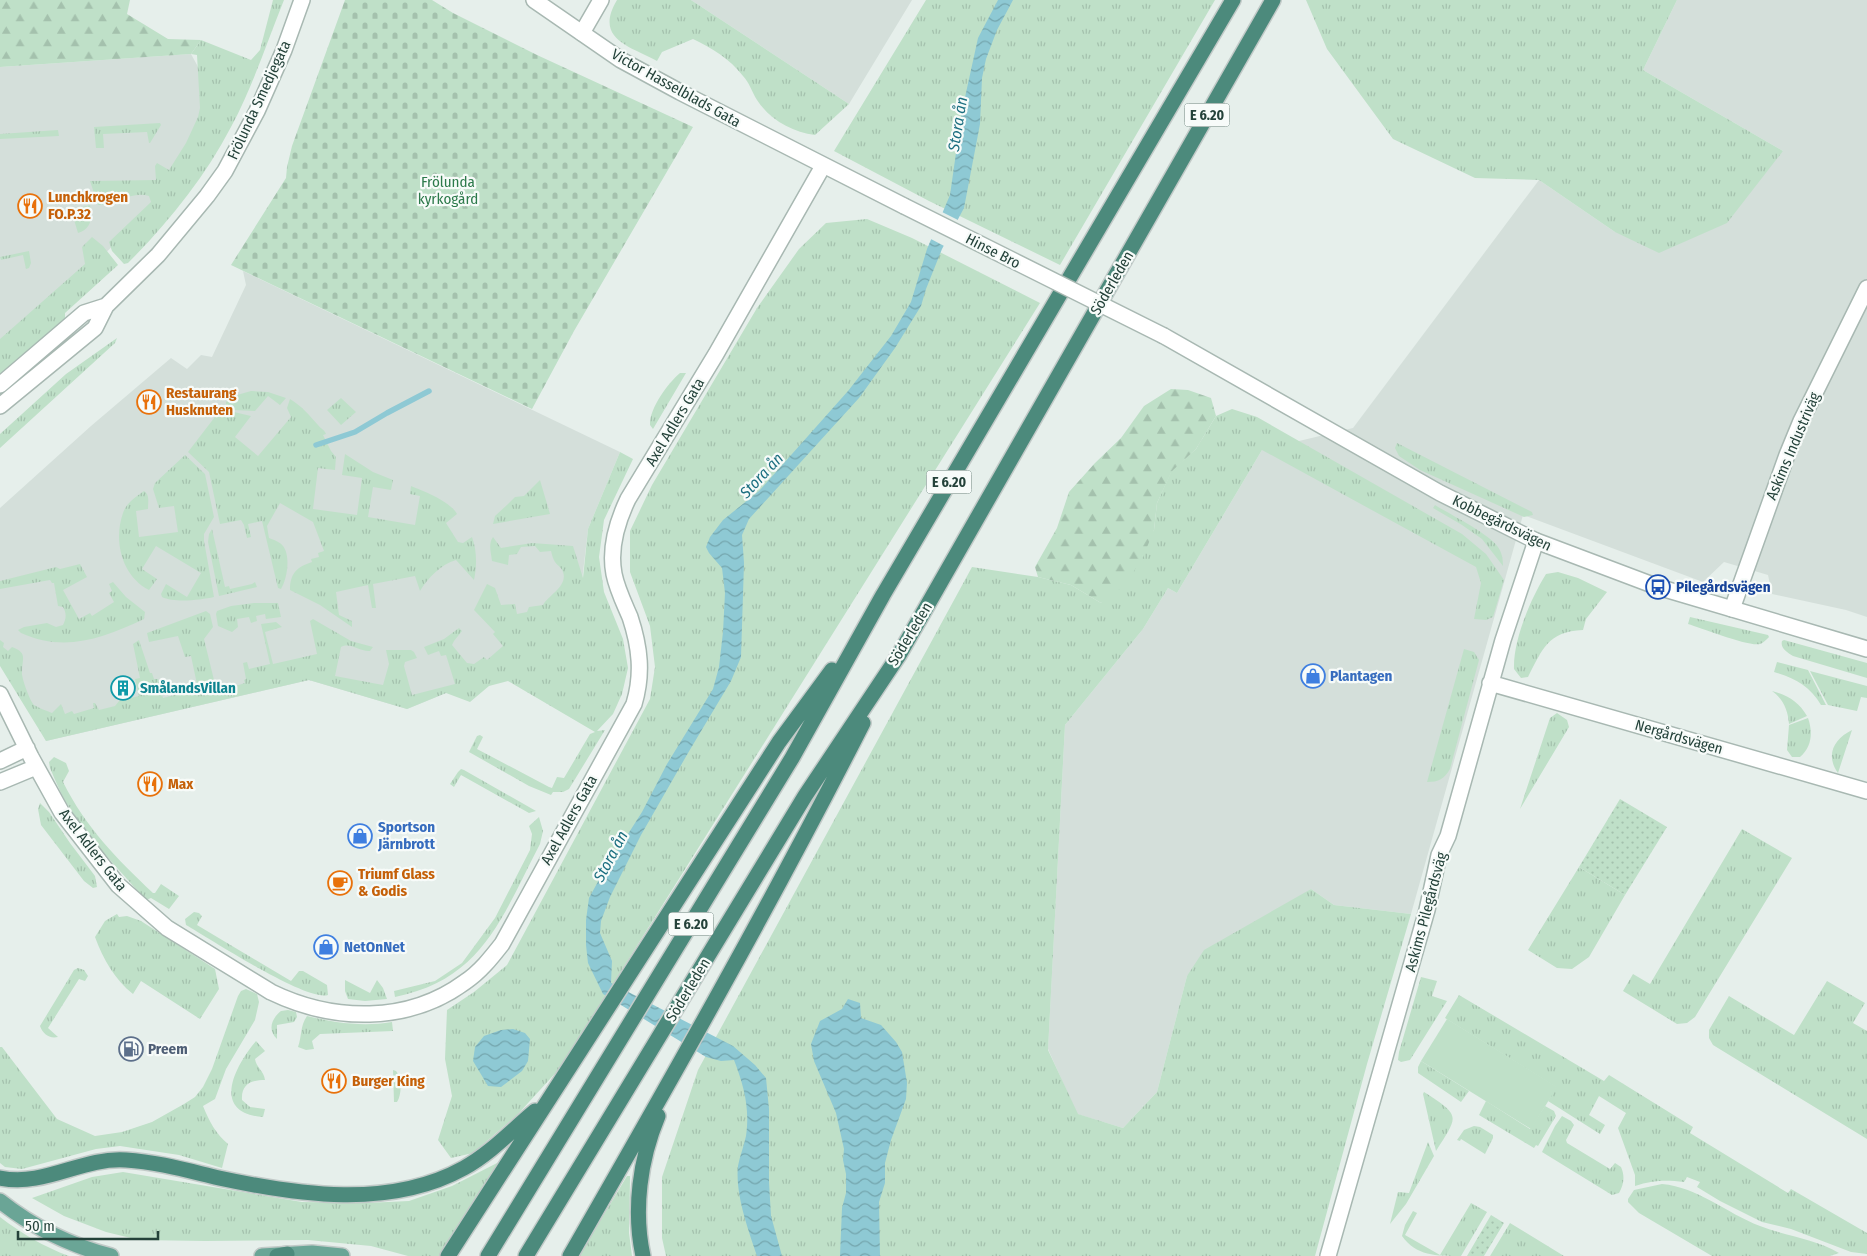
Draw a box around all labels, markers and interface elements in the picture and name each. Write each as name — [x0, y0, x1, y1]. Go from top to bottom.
street label: Frölunda Smedjegata — [224, 38, 294, 162]
street label: Victor Hasselblads Gata — [608, 45, 744, 131]
water label: Stora ån — [944, 96, 971, 154]
road number: E 6.20 — [1184, 104, 1230, 126]
park label: Frölunda kyrkogård — [418, 173, 478, 208]
place label: Lunchkrogen FO.P.32 — [48, 188, 128, 223]
restaurant icon: Lunchkrogen FO.P.32 — [17, 193, 43, 219]
street label: Hinse Bro — [963, 230, 1023, 272]
street label: Söderleden — [1087, 248, 1137, 318]
street label: Axel Adlers Gata — [642, 375, 708, 469]
place label: Restaurang Husknuten — [166, 384, 237, 419]
restaurant icon: Restaurang Husknuten — [136, 389, 162, 415]
street label: Askims Industriväg — [1762, 389, 1824, 503]
water label: Stora ån — [735, 449, 787, 503]
road number: E 6.20 — [926, 471, 972, 494]
street label: Kobbegårdsvägen — [1450, 491, 1554, 555]
bus stop icon: Pilegårdsvägen — [1645, 574, 1671, 600]
place label: Pilegårdsvägen — [1676, 578, 1771, 596]
street label: Söderleden — [884, 599, 936, 669]
shop icon: Plantagen — [1300, 663, 1326, 689]
place label: Plantagen — [1330, 667, 1393, 685]
building icon: SmålandsVillan — [110, 675, 136, 701]
place label: SmålandsVillan — [140, 679, 236, 697]
street label: Nergårdsvägen — [1633, 716, 1725, 758]
restaurant icon: Max — [137, 771, 163, 797]
street label: Axel Adlers Gata — [537, 772, 601, 868]
place label: Max — [168, 775, 194, 793]
street label: Axel Adlers Gata — [55, 805, 131, 895]
place label: Sportson Järnbrott — [377, 818, 436, 853]
shop icon: Sportson Järnbrott — [347, 823, 373, 849]
water label: Stora ån — [589, 828, 632, 886]
street label: Askims Pilegårdsväg — [1401, 850, 1451, 974]
place label: Triumf Glass & Godis — [358, 865, 435, 900]
cafe icon: Triumf Glass & Godis — [327, 870, 353, 896]
road number: E 6.20 — [668, 912, 714, 936]
shop icon: NetOnNet — [313, 934, 339, 960]
place label: NetOnNet — [344, 938, 406, 956]
street label: Söderleden — [662, 955, 714, 1025]
fuel station icon: Preem — [118, 1036, 144, 1062]
place label: Preem — [148, 1040, 188, 1058]
restaurant icon: Burger King — [321, 1068, 347, 1094]
place label: Burger King — [352, 1072, 425, 1090]
scale bar — [18, 1208, 158, 1240]
text: 50 m — [25, 1217, 55, 1235]

